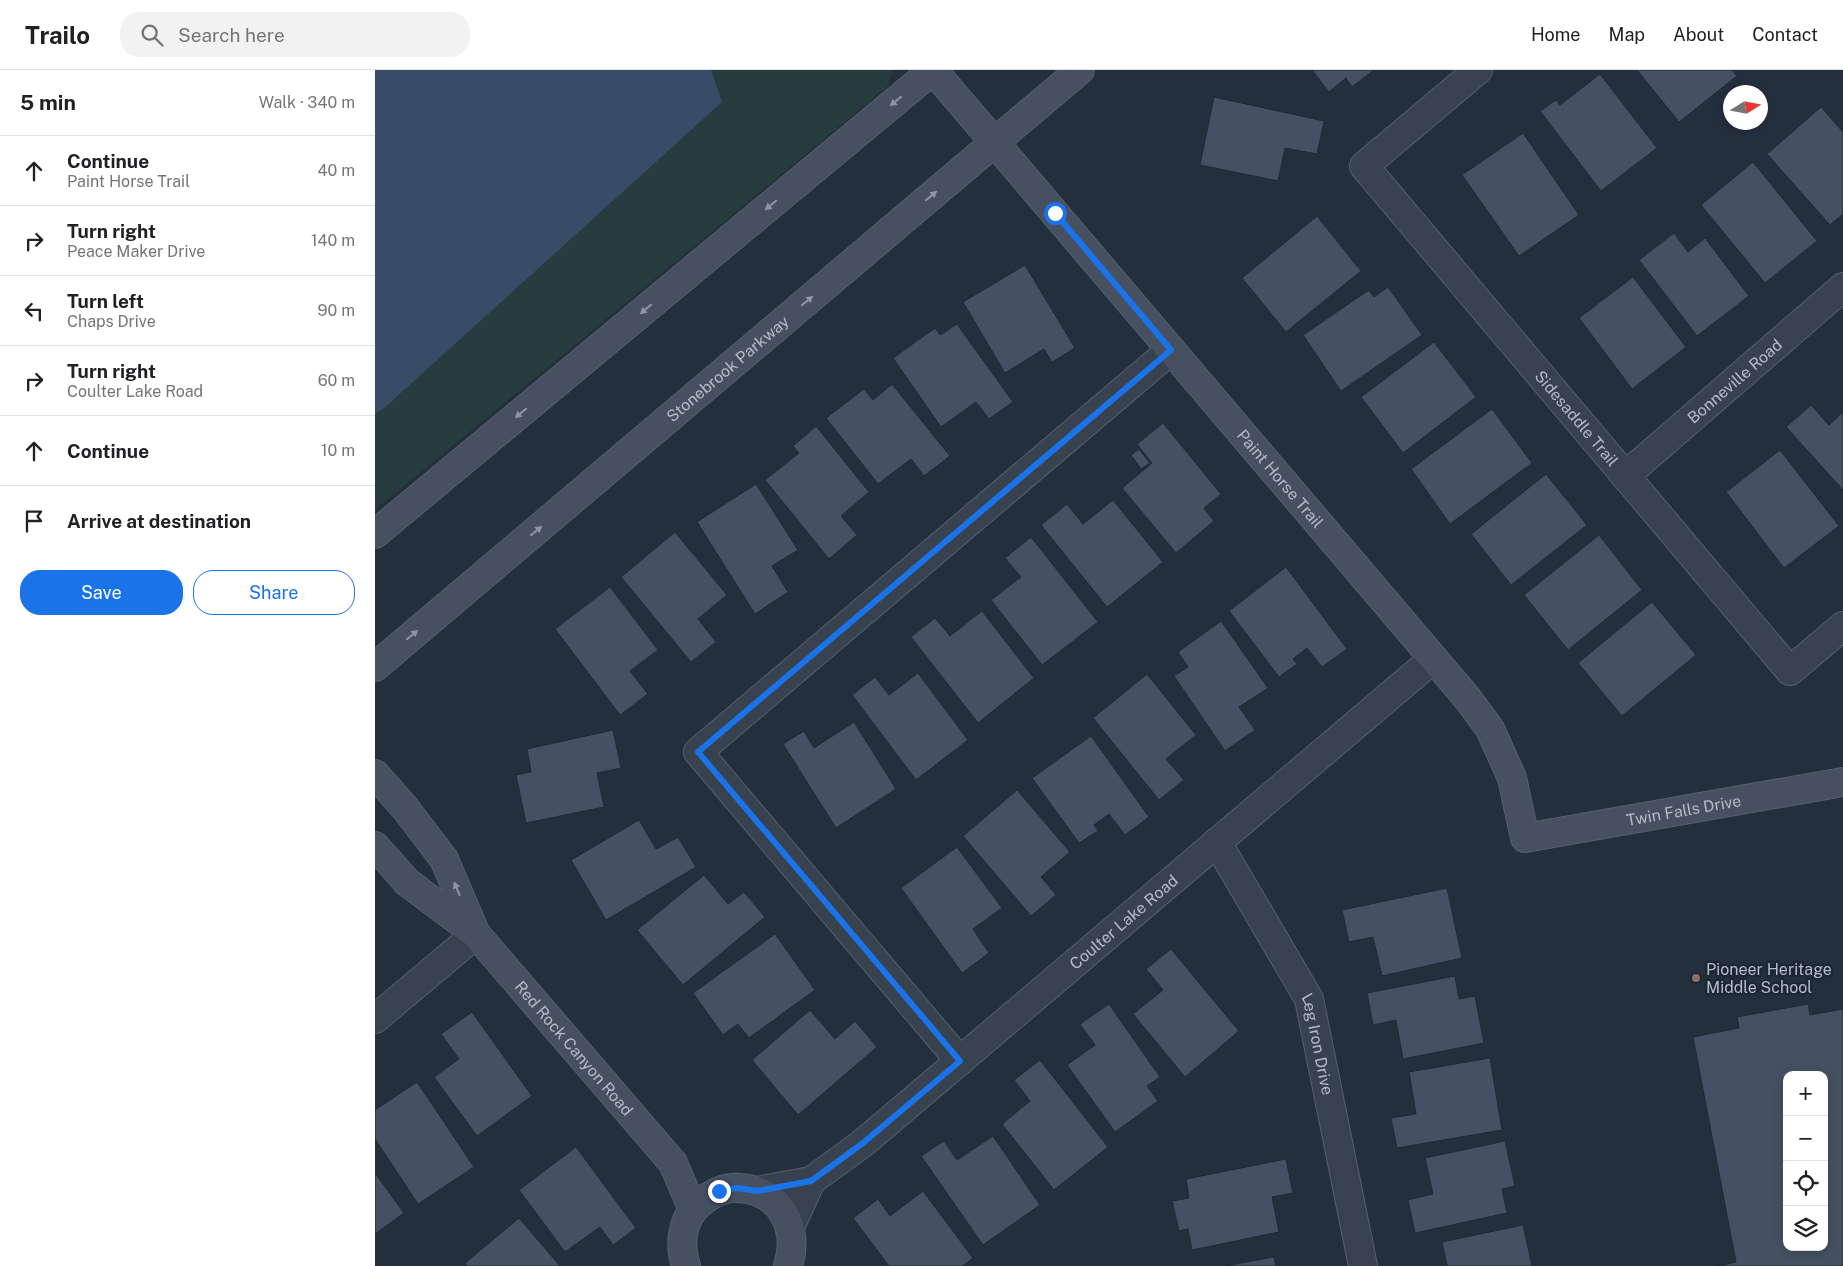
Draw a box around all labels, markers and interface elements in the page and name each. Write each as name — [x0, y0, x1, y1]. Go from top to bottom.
search box — [120, 12, 470, 57]
text: Trailo — [25, 21, 90, 49]
icon: search — [138, 21, 166, 49]
text: Search here — [178, 24, 285, 46]
text: Home — [1531, 24, 1581, 45]
text: Map — [1609, 24, 1645, 45]
text: About — [1673, 24, 1724, 45]
text: Contact — [1752, 24, 1818, 45]
north arrow — [1723, 85, 1768, 130]
text: 5 min — [20, 90, 76, 115]
text: Walk · 340 m — [259, 93, 355, 112]
one-way arrow — [889, 96, 902, 107]
text: Continue — [67, 150, 149, 172]
icon: ahead — [20, 157, 48, 185]
text: 40 m — [317, 161, 355, 180]
text: Paint Horse Trail — [67, 172, 190, 191]
one-way arrow — [925, 191, 938, 202]
one-way arrow — [765, 199, 777, 211]
route start — [1044, 202, 1067, 225]
text: Turn right — [67, 220, 156, 242]
icon: right — [20, 227, 48, 255]
text: 140 m — [311, 231, 355, 250]
text: Peace Maker Drive — [67, 242, 205, 261]
text: Turn left — [67, 290, 144, 312]
one-way arrow — [801, 296, 814, 307]
icon: left — [20, 297, 48, 325]
text: 90 m — [318, 301, 355, 320]
one-way arrow — [639, 303, 652, 314]
street label: Stonebrook Parkway — [663, 311, 793, 426]
text: Chaps Drive — [67, 312, 156, 331]
street label: Bonneville Road — [1684, 335, 1786, 428]
text: Turn right — [67, 360, 156, 382]
icon: right — [20, 367, 48, 395]
street label: Sidesaddle Trail — [1531, 367, 1622, 470]
text: 60 m — [318, 371, 355, 390]
text: Coulter Lake Road — [67, 382, 203, 401]
one-way arrow — [514, 407, 527, 418]
street label: Paint Horse Trail — [1233, 426, 1327, 532]
icon: ahead — [20, 437, 48, 465]
text: Continue — [67, 440, 149, 462]
text: 10 m — [321, 441, 355, 460]
icon: arrive — [20, 507, 48, 535]
text: Arrive at destination — [67, 510, 251, 532]
one-way arrow — [530, 525, 543, 536]
button: Save — [20, 570, 183, 615]
button: Share — [193, 570, 355, 615]
one-way arrow — [406, 630, 419, 641]
street label: Twin Falls Drive — [1625, 791, 1743, 830]
street label: Coulter Lake Road — [1066, 871, 1182, 974]
one-way arrow — [452, 882, 460, 896]
place label: Pioneer Heritage Middle School — [1706, 960, 1832, 997]
marker: Pioneer Heritage Middle School — [1690, 972, 1702, 984]
street label: Red Rock Canyon Road — [511, 977, 637, 1120]
street label: Leg Iron Drive — [1298, 990, 1337, 1097]
map controls — [1783, 1071, 1828, 1251]
button: + — [1783, 1071, 1828, 1116]
button: − — [1783, 1116, 1828, 1161]
button: locate — [1783, 1161, 1828, 1206]
route end — [708, 1180, 731, 1203]
button: layers — [1783, 1206, 1828, 1251]

